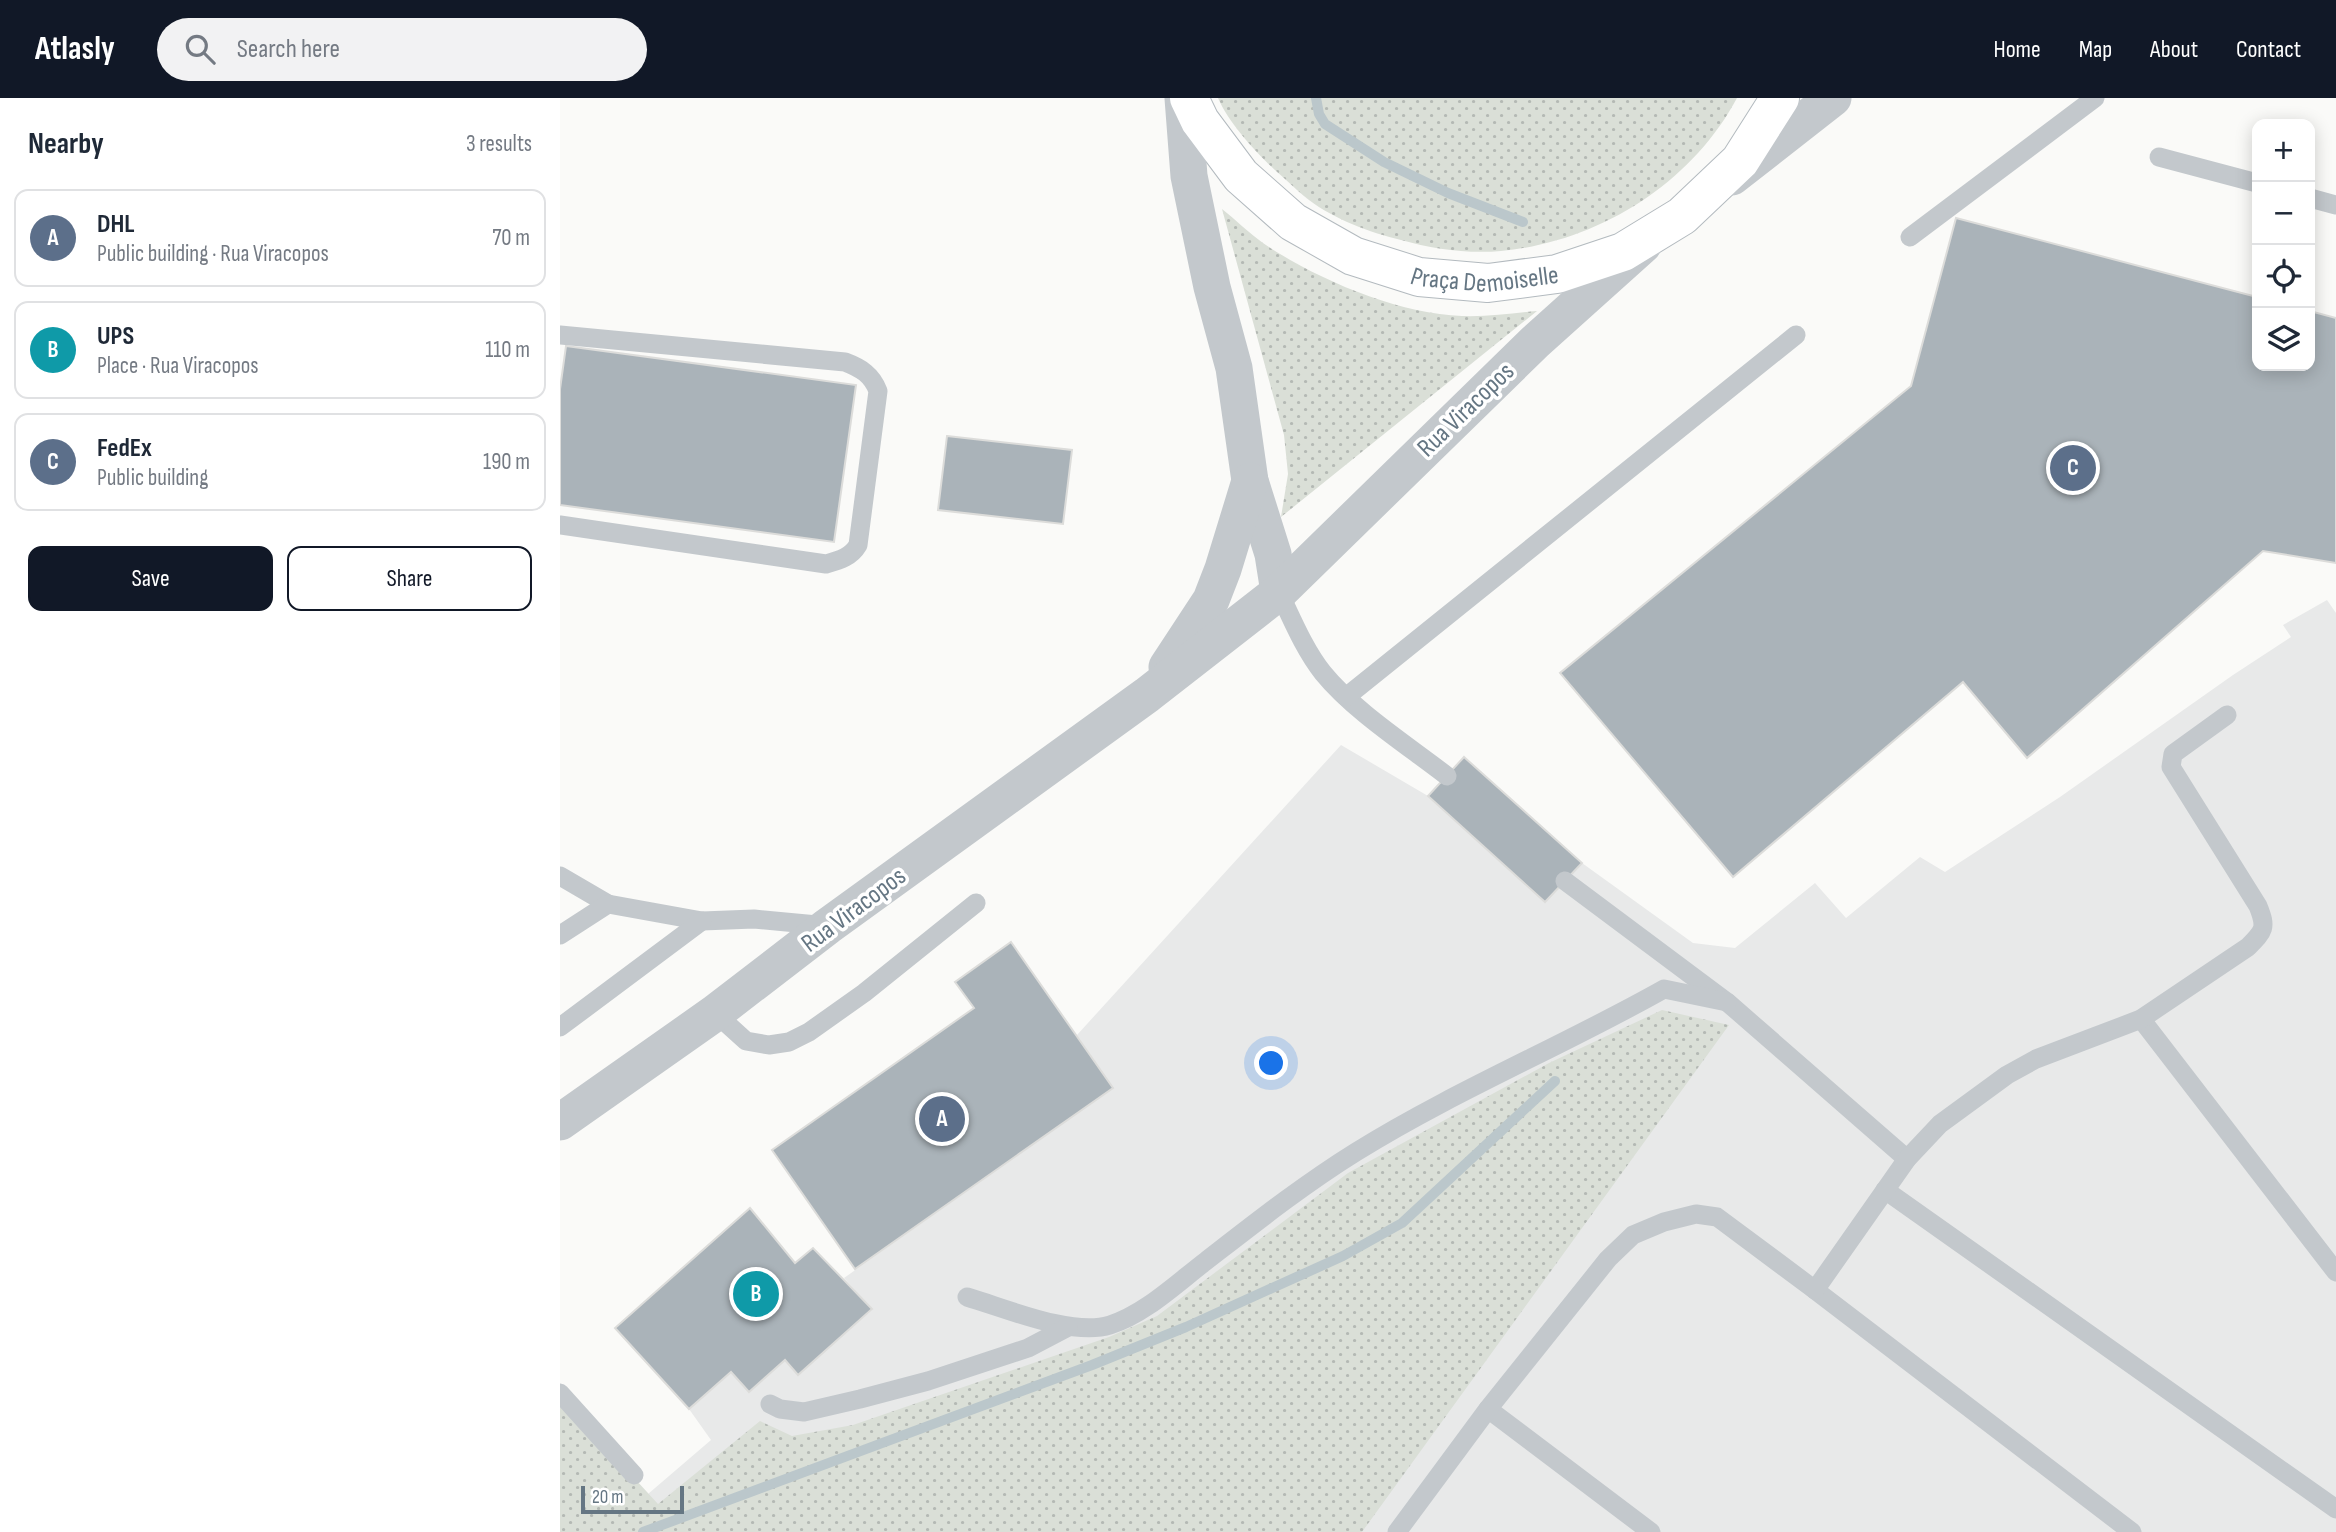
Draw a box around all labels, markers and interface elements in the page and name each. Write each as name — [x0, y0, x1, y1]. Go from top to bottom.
search box — [157, 18, 647, 81]
text: Atlasly — [35, 29, 115, 69]
icon: search — [181, 30, 219, 68]
text: Search here — [237, 34, 340, 65]
text: Home — [1993, 35, 2041, 64]
text: Map — [2079, 35, 2112, 64]
text: About — [2150, 35, 2198, 64]
text: Contact — [2236, 35, 2301, 64]
map controls — [2252, 119, 2315, 371]
button: + — [2252, 119, 2315, 182]
text: Nearby — [28, 126, 104, 162]
text: 3 results — [466, 130, 532, 158]
button: − — [2252, 182, 2315, 245]
text: DHL — [97, 209, 135, 240]
text: A — [48, 224, 58, 252]
text: 70 m — [492, 224, 530, 252]
text: Public building · Rua Viracopos — [97, 240, 329, 268]
button: locate — [2252, 245, 2315, 308]
street label: Praça Demoiselle — [1407, 260, 1560, 300]
button: layers — [2252, 308, 2315, 371]
text: UPS — [97, 321, 134, 352]
text: B — [48, 336, 58, 364]
text: 110 m — [485, 336, 530, 364]
text: Place · Rua Viracopos — [97, 352, 259, 380]
street label: Rua Viracopos — [1411, 356, 1521, 464]
text: FedEx — [97, 433, 152, 464]
pin: C — [2050, 442, 2096, 494]
text: C — [47, 448, 59, 476]
text: 190 m — [483, 448, 530, 476]
text: Public building — [97, 464, 208, 492]
button: Save — [28, 546, 273, 611]
button: Share — [287, 546, 532, 611]
street label: Rua Viracopos — [796, 861, 912, 959]
your location — [1254, 1046, 1288, 1080]
pin: A — [919, 1093, 965, 1145]
pin: B — [733, 1268, 779, 1320]
scale bar — [581, 1483, 684, 1515]
text: 20 m — [592, 1486, 624, 1509]

